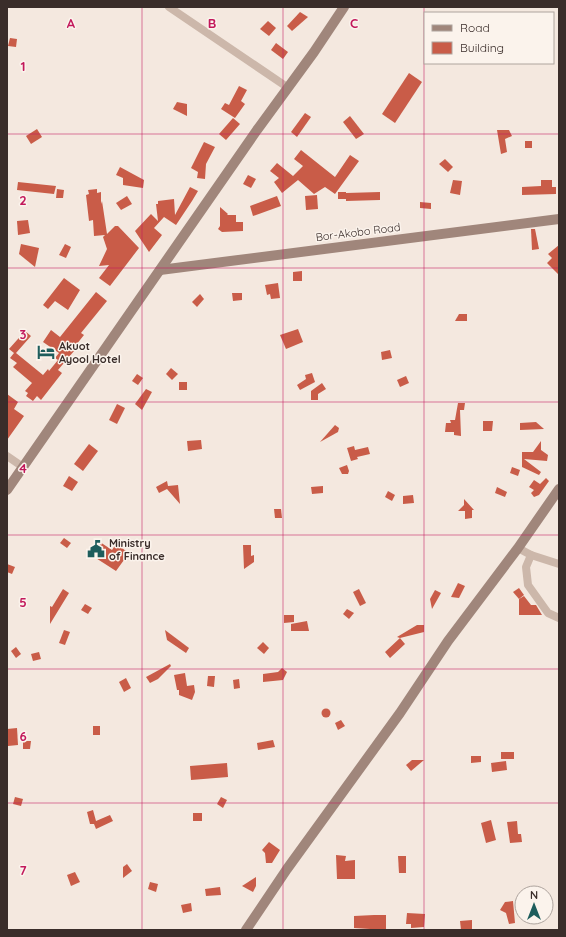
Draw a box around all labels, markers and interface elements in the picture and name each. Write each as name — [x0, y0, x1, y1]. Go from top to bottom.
legend — [424, 12, 554, 64]
text: A — [67, 15, 76, 31]
text: B — [208, 15, 216, 31]
text: C — [350, 15, 358, 31]
text: Road — [460, 20, 490, 35]
text: Building — [460, 40, 504, 55]
text: 1 — [20, 58, 26, 74]
text: 2 — [19, 192, 27, 208]
street label: Bor-Akobo Road — [315, 220, 401, 244]
text: 3 — [20, 326, 27, 342]
place label: Akuot Ayool Hotel — [59, 339, 121, 366]
hotel icon: Akuot Ayool Hotel — [36, 342, 56, 362]
text: 4 — [19, 460, 27, 476]
place label: Ministry of Finance — [109, 536, 165, 563]
public building icon: Ministry of Finance — [86, 539, 106, 559]
text: 5 — [19, 594, 27, 610]
text: 6 — [19, 728, 27, 744]
text: 7 — [19, 862, 27, 878]
north arrow — [514, 885, 554, 925]
text: N — [530, 888, 538, 902]

